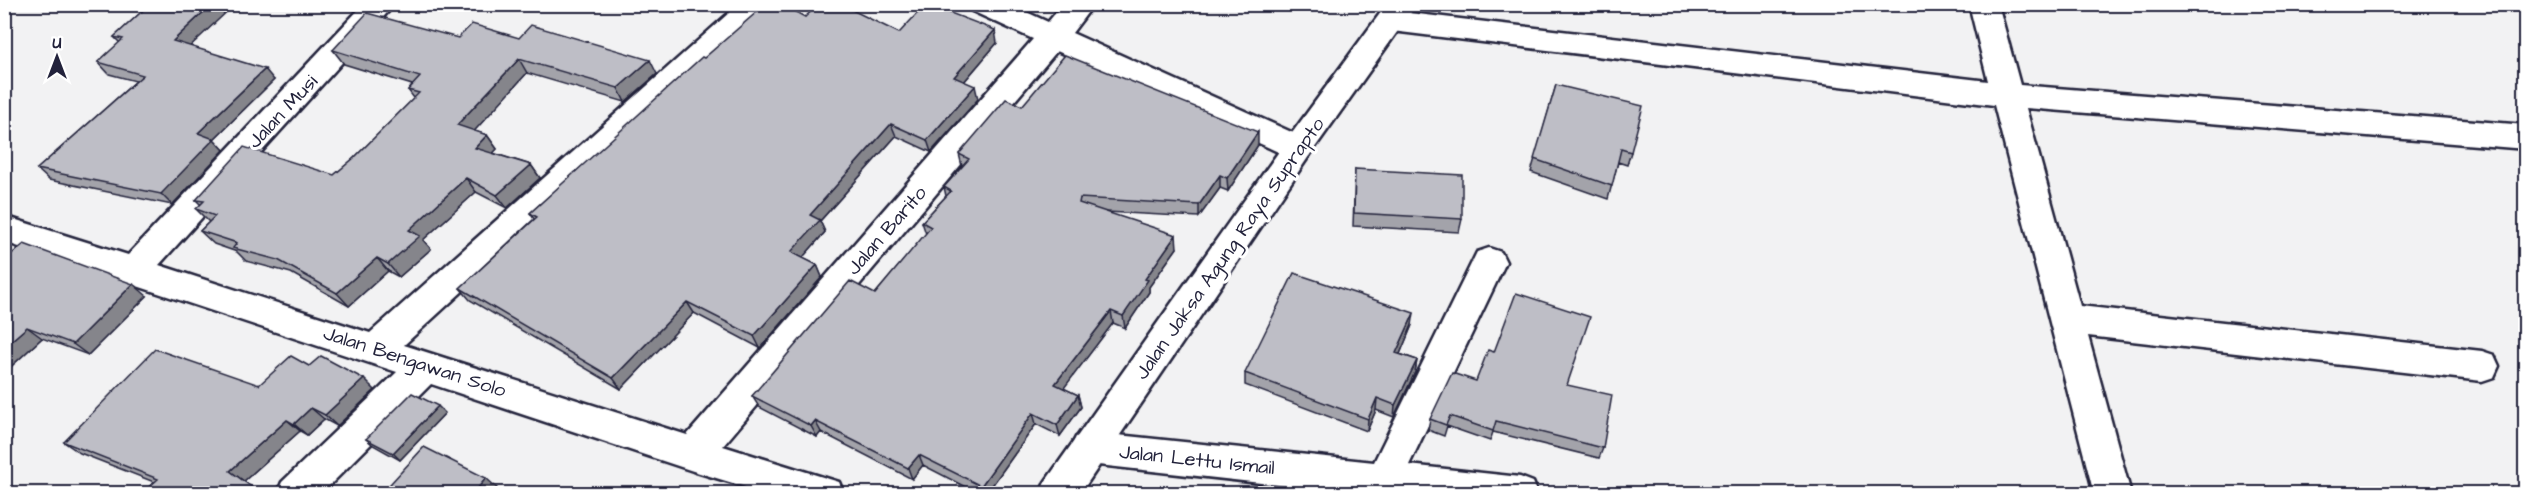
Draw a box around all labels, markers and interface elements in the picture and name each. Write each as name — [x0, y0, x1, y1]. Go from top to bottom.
north arrow — [27, 27, 87, 87]
text: U — [53, 32, 62, 54]
street label: Jalan Musi — [241, 69, 324, 155]
street label: Jalan Jaksa Agung Raya Suprapto — [1128, 112, 1332, 386]
street label: Jalan Barito — [840, 180, 933, 281]
street label: Jalan Bengawan Solo — [319, 319, 510, 406]
street label: Jalan Lettu Ismail — [1118, 438, 1276, 482]

